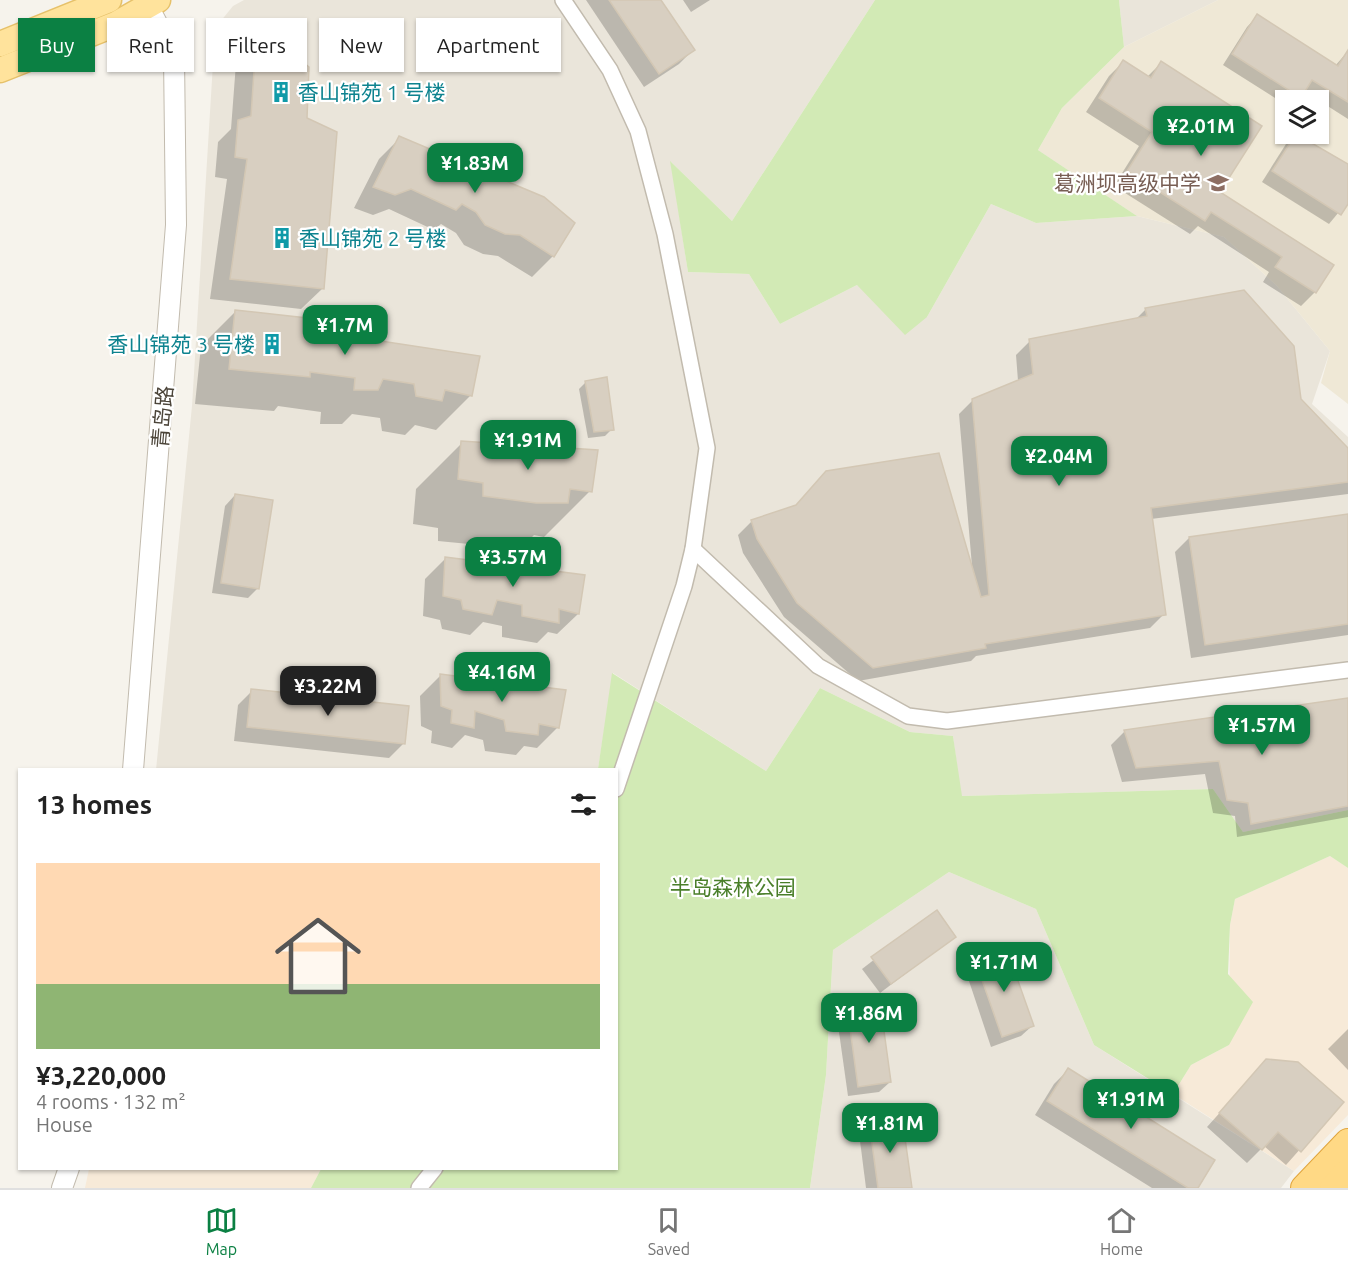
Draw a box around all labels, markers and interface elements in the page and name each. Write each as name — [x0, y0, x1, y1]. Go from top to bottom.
chip: Buy — [18, 18, 95, 72]
chip: Rent — [107, 18, 194, 72]
chip: Filters — [206, 18, 307, 72]
chip: New — [319, 18, 404, 72]
chip: Apartment — [416, 18, 561, 72]
building icon: 香山锦苑 1 号楼 — [269, 80, 293, 104]
place label: 香山锦苑 1 号楼 — [298, 80, 445, 104]
map controls — [1275, 90, 1329, 144]
button: layers — [1275, 90, 1329, 144]
pin: ¥2.01M — [1152, 106, 1250, 157]
text: ¥2.01M — [1167, 114, 1235, 137]
pin: ¥1.83M — [426, 143, 524, 194]
text: ¥1.83M — [441, 151, 509, 174]
place label: 葛洲坝高级中学 — [1054, 171, 1201, 195]
school or university icon: 葛洲坝高级中学 — [1206, 171, 1230, 195]
building icon: 香山锦苑 2 号楼 — [270, 226, 294, 250]
place label: 香山锦苑 2 号楼 — [299, 226, 446, 250]
pin: ¥1.7M — [303, 305, 387, 356]
text: ¥1.7M — [317, 313, 373, 336]
place label: 香山锦苑 3 号楼 — [108, 332, 255, 356]
building icon: 香山锦苑 3 号楼 — [260, 332, 284, 356]
street label: 青岛路 — [147, 385, 177, 449]
pin: ¥1.91M — [479, 420, 577, 471]
text: ¥1.91M — [494, 428, 562, 451]
pin: ¥2.04M — [1010, 436, 1108, 487]
text: ¥2.04M — [1025, 444, 1093, 467]
pin: ¥3.57M — [464, 537, 562, 588]
text: ¥3.57M — [479, 545, 547, 568]
pin: ¥4.16M — [453, 652, 551, 703]
text: ¥4.16M — [468, 660, 536, 683]
pin: ¥3.22M — [279, 666, 377, 717]
text: ¥3.22M — [294, 674, 362, 697]
pin: ¥1.57M — [1213, 705, 1311, 756]
text: ¥1.57M — [1228, 713, 1296, 736]
icon: filters — [567, 788, 600, 821]
text: 13 homes — [36, 790, 152, 819]
park label: 半岛森林公园 — [670, 875, 796, 899]
icon: home — [264, 902, 372, 1010]
pin: ¥1.71M — [955, 942, 1053, 993]
text: ¥1.71M — [970, 950, 1038, 973]
pin: ¥1.86M — [820, 993, 918, 1044]
text: ¥1.86M — [835, 1001, 903, 1024]
text: ¥3,220,000 — [36, 1061, 166, 1090]
pin: ¥1.91M — [1082, 1079, 1180, 1130]
text: ¥1.91M — [1097, 1087, 1165, 1110]
text: 4 rooms · 132 m² — [36, 1090, 186, 1113]
pin: ¥1.81M — [841, 1103, 939, 1154]
text: ¥1.81M — [856, 1111, 924, 1134]
text: House — [36, 1113, 93, 1136]
tab: Map — [205, 1204, 238, 1258]
tab: Saved — [648, 1204, 690, 1258]
tab: Home — [1100, 1204, 1143, 1258]

